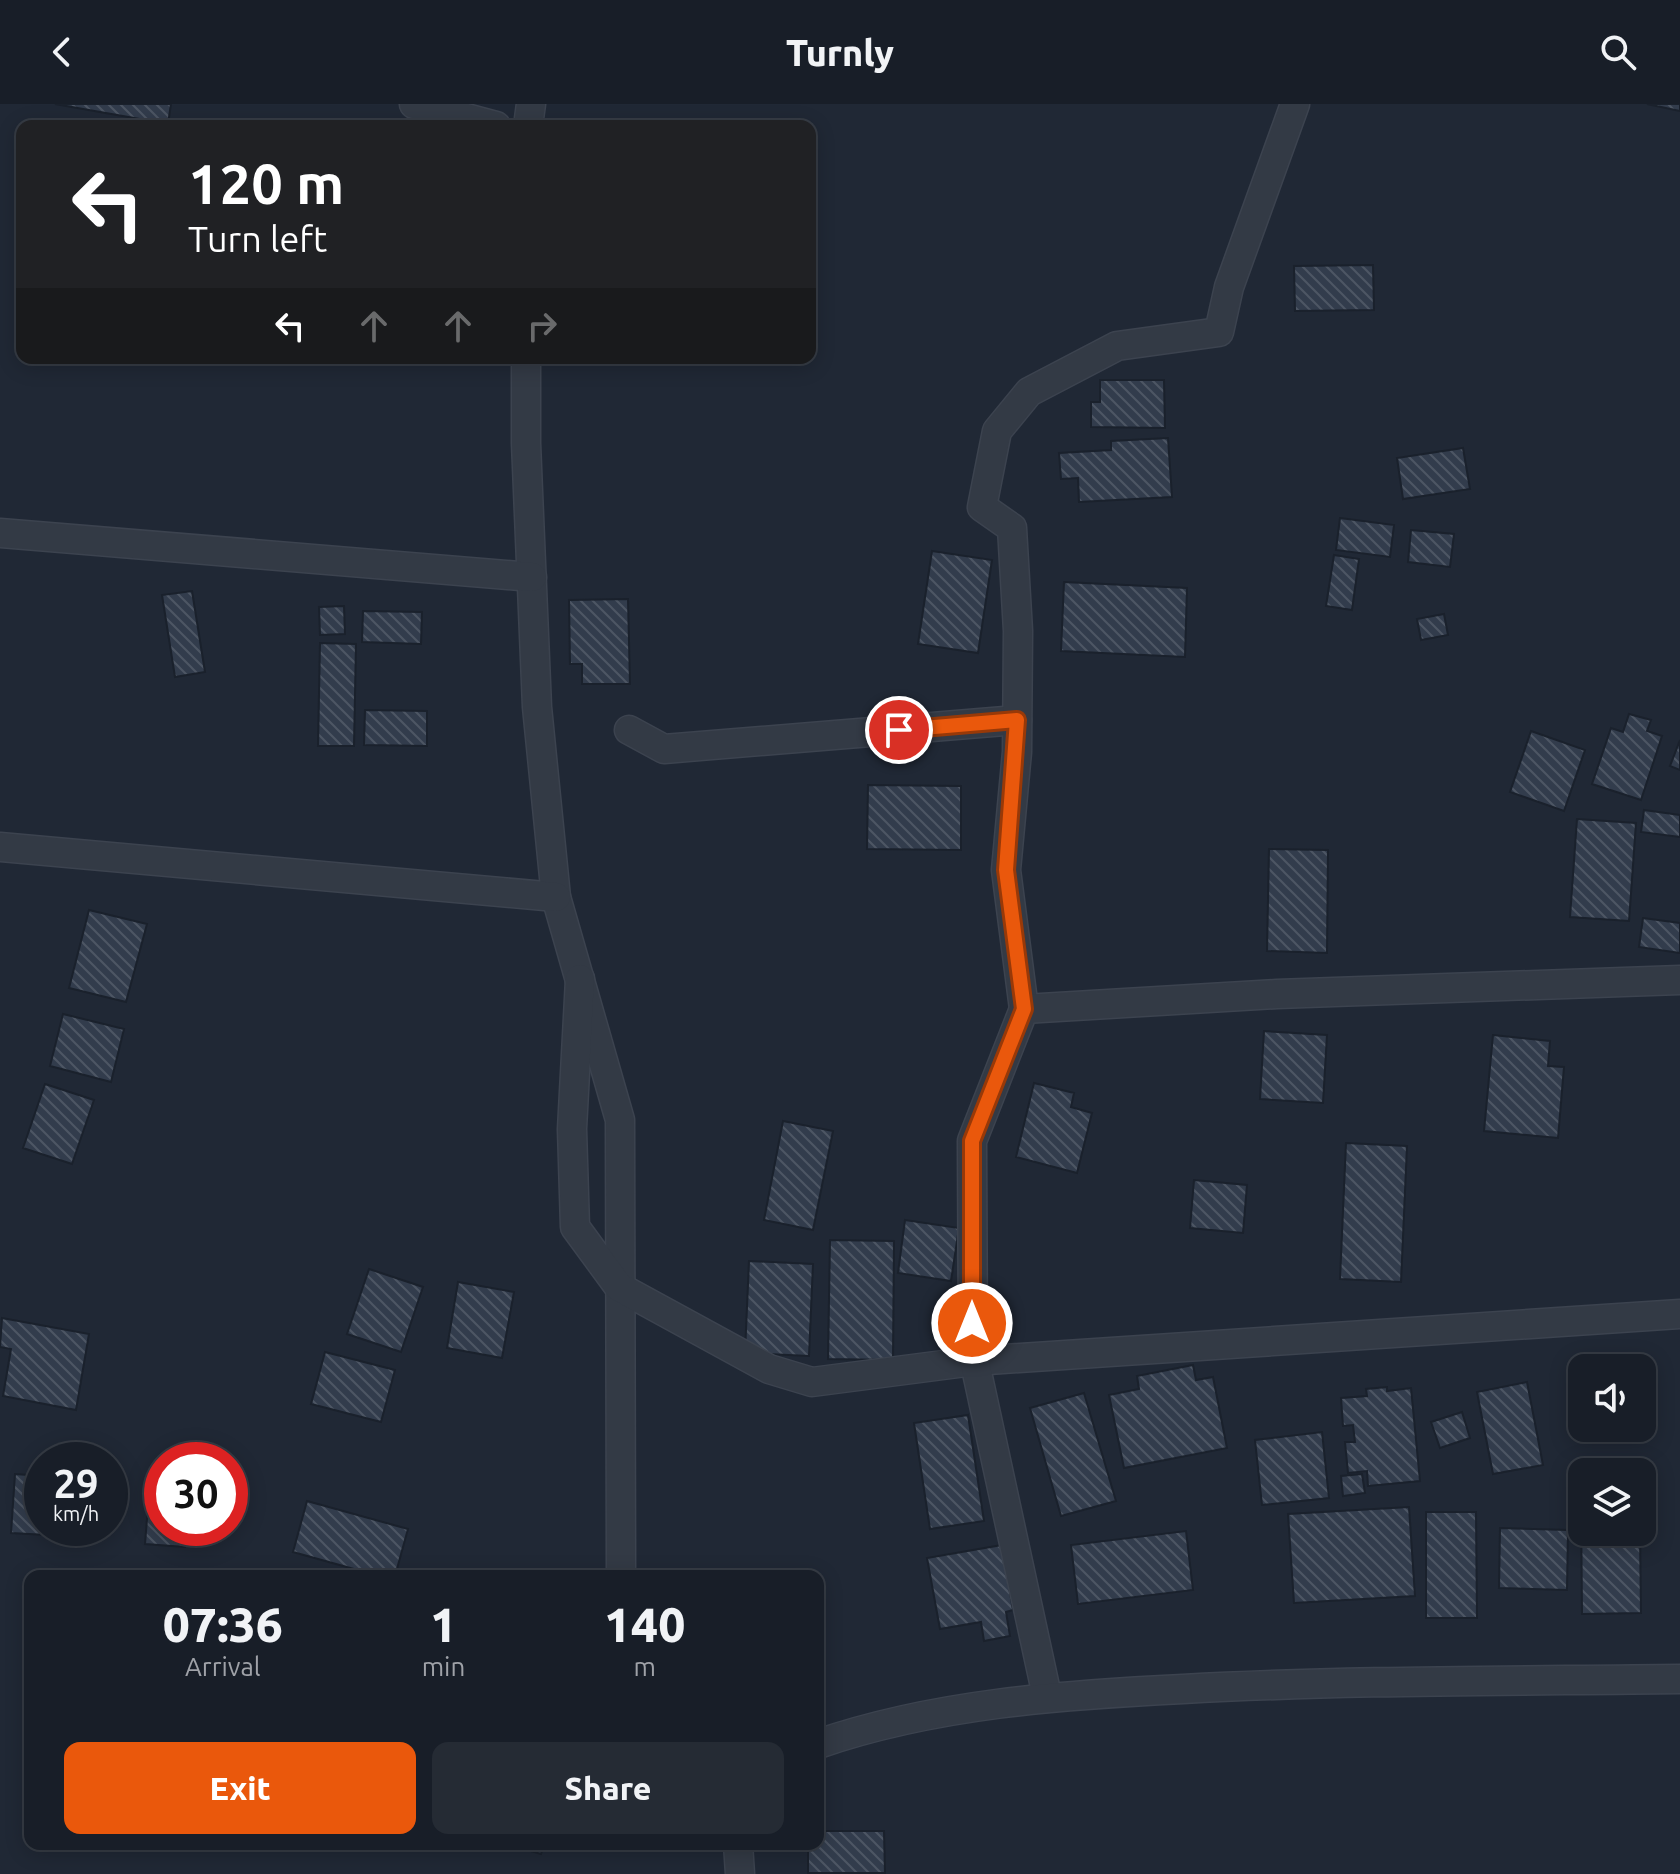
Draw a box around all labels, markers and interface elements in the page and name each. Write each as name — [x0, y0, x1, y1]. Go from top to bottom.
icon: back — [40, 30, 84, 74]
icon: search — [1596, 30, 1640, 74]
text: Turnly — [786, 32, 894, 73]
icon: left — [56, 152, 160, 256]
text: 120 m — [188, 152, 344, 215]
text: Turn left — [188, 218, 327, 259]
icon: left — [268, 304, 312, 348]
icon: ahead — [352, 304, 396, 348]
icon: ahead — [436, 304, 480, 348]
icon: right — [520, 304, 564, 348]
pin — [865, 696, 933, 764]
icon: arrive — [877, 708, 921, 752]
position arrow — [930, 1281, 1014, 1365]
map controls — [1568, 1354, 1656, 1546]
button: sound — [1568, 1354, 1656, 1442]
speed limit sign: 30 — [144, 1442, 248, 1546]
button: layers — [1568, 1458, 1656, 1546]
text: 29 — [53, 1461, 99, 1506]
text: km/h — [53, 1502, 99, 1525]
text: 07:36 — [163, 1597, 283, 1651]
text: 1 — [430, 1597, 457, 1651]
text: 140 — [604, 1597, 685, 1651]
text: Arrival — [185, 1652, 261, 1681]
text: min — [422, 1652, 465, 1681]
text: m — [633, 1652, 656, 1681]
button: Exit — [64, 1742, 416, 1834]
button: Share — [432, 1742, 784, 1834]

